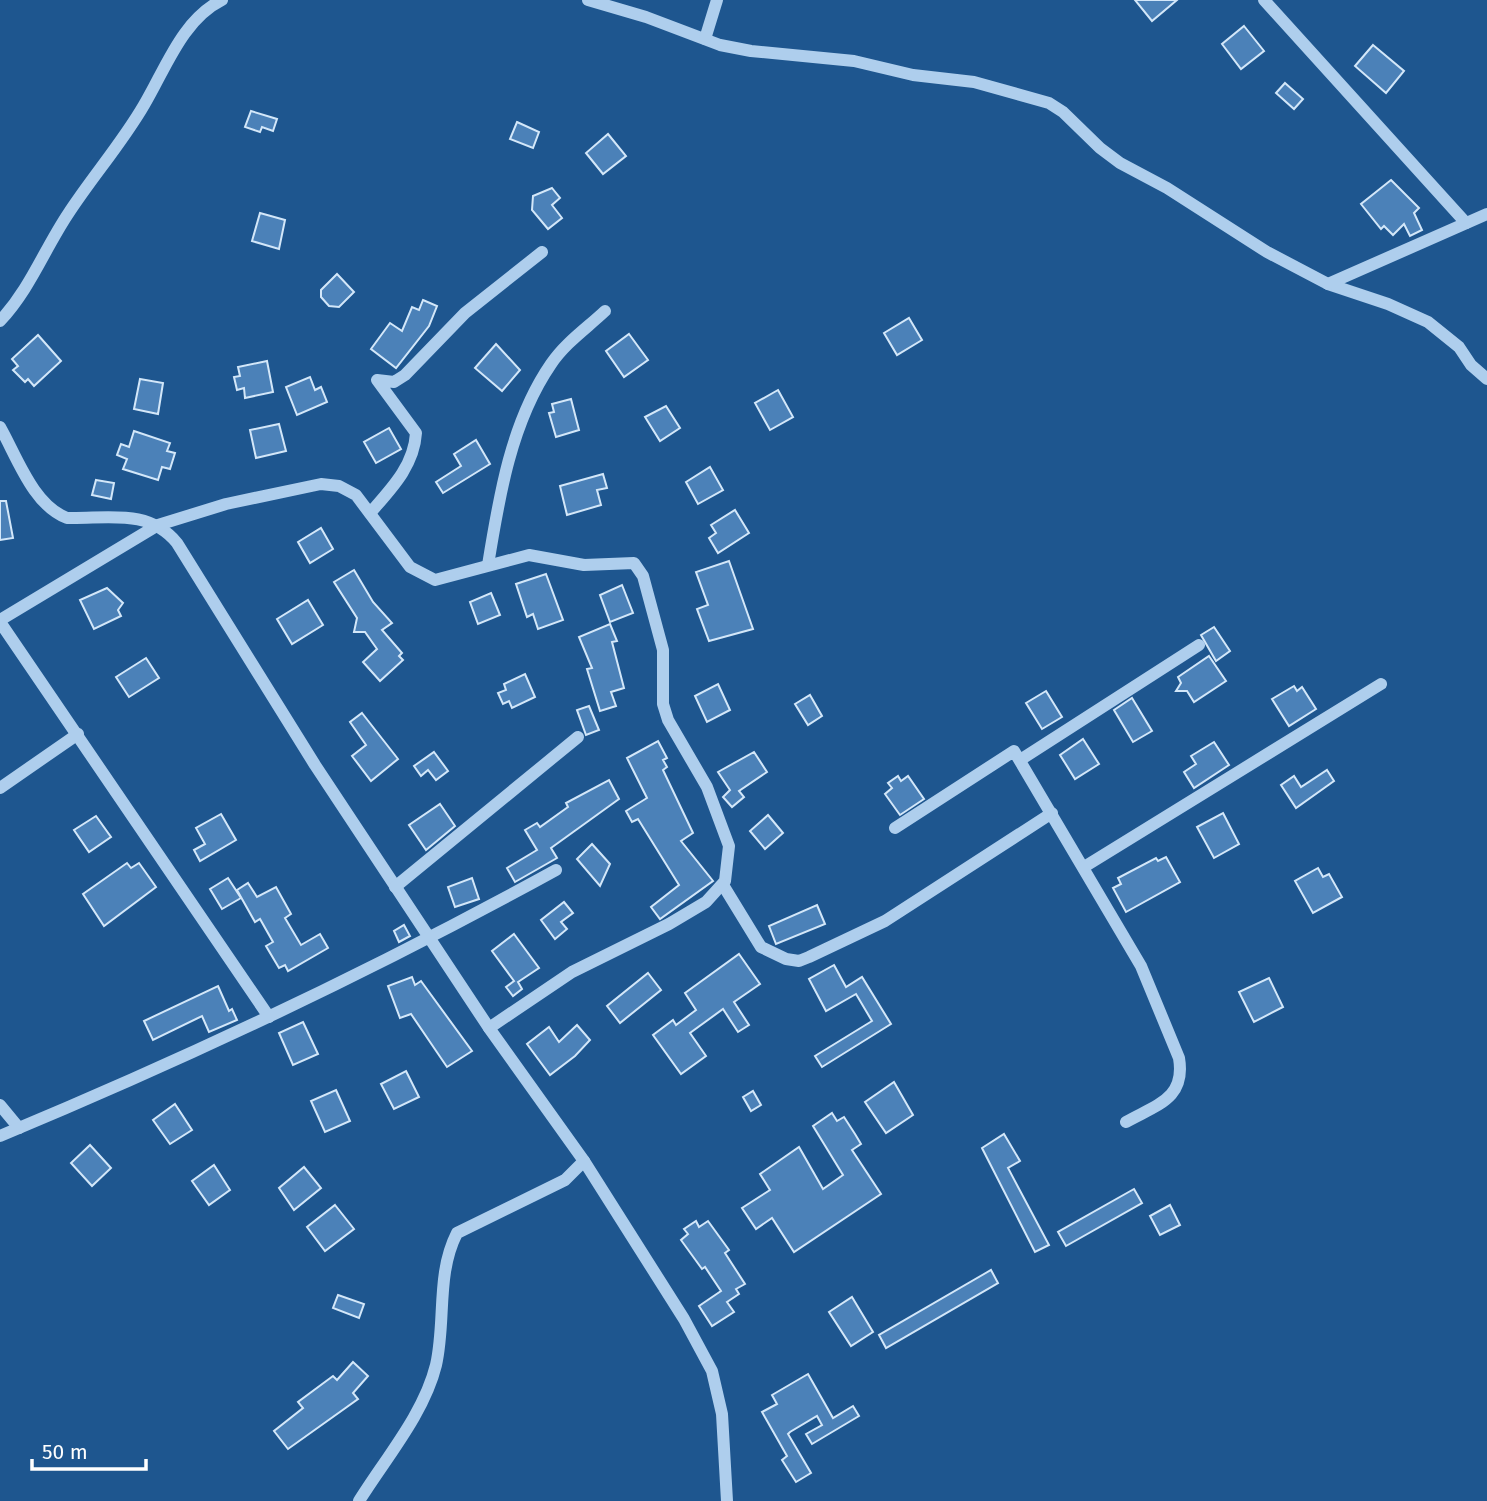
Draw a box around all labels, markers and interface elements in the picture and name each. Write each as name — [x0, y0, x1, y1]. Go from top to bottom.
scale bar — [32, 1428, 145, 1472]
text: 50 m — [42, 1439, 88, 1465]

